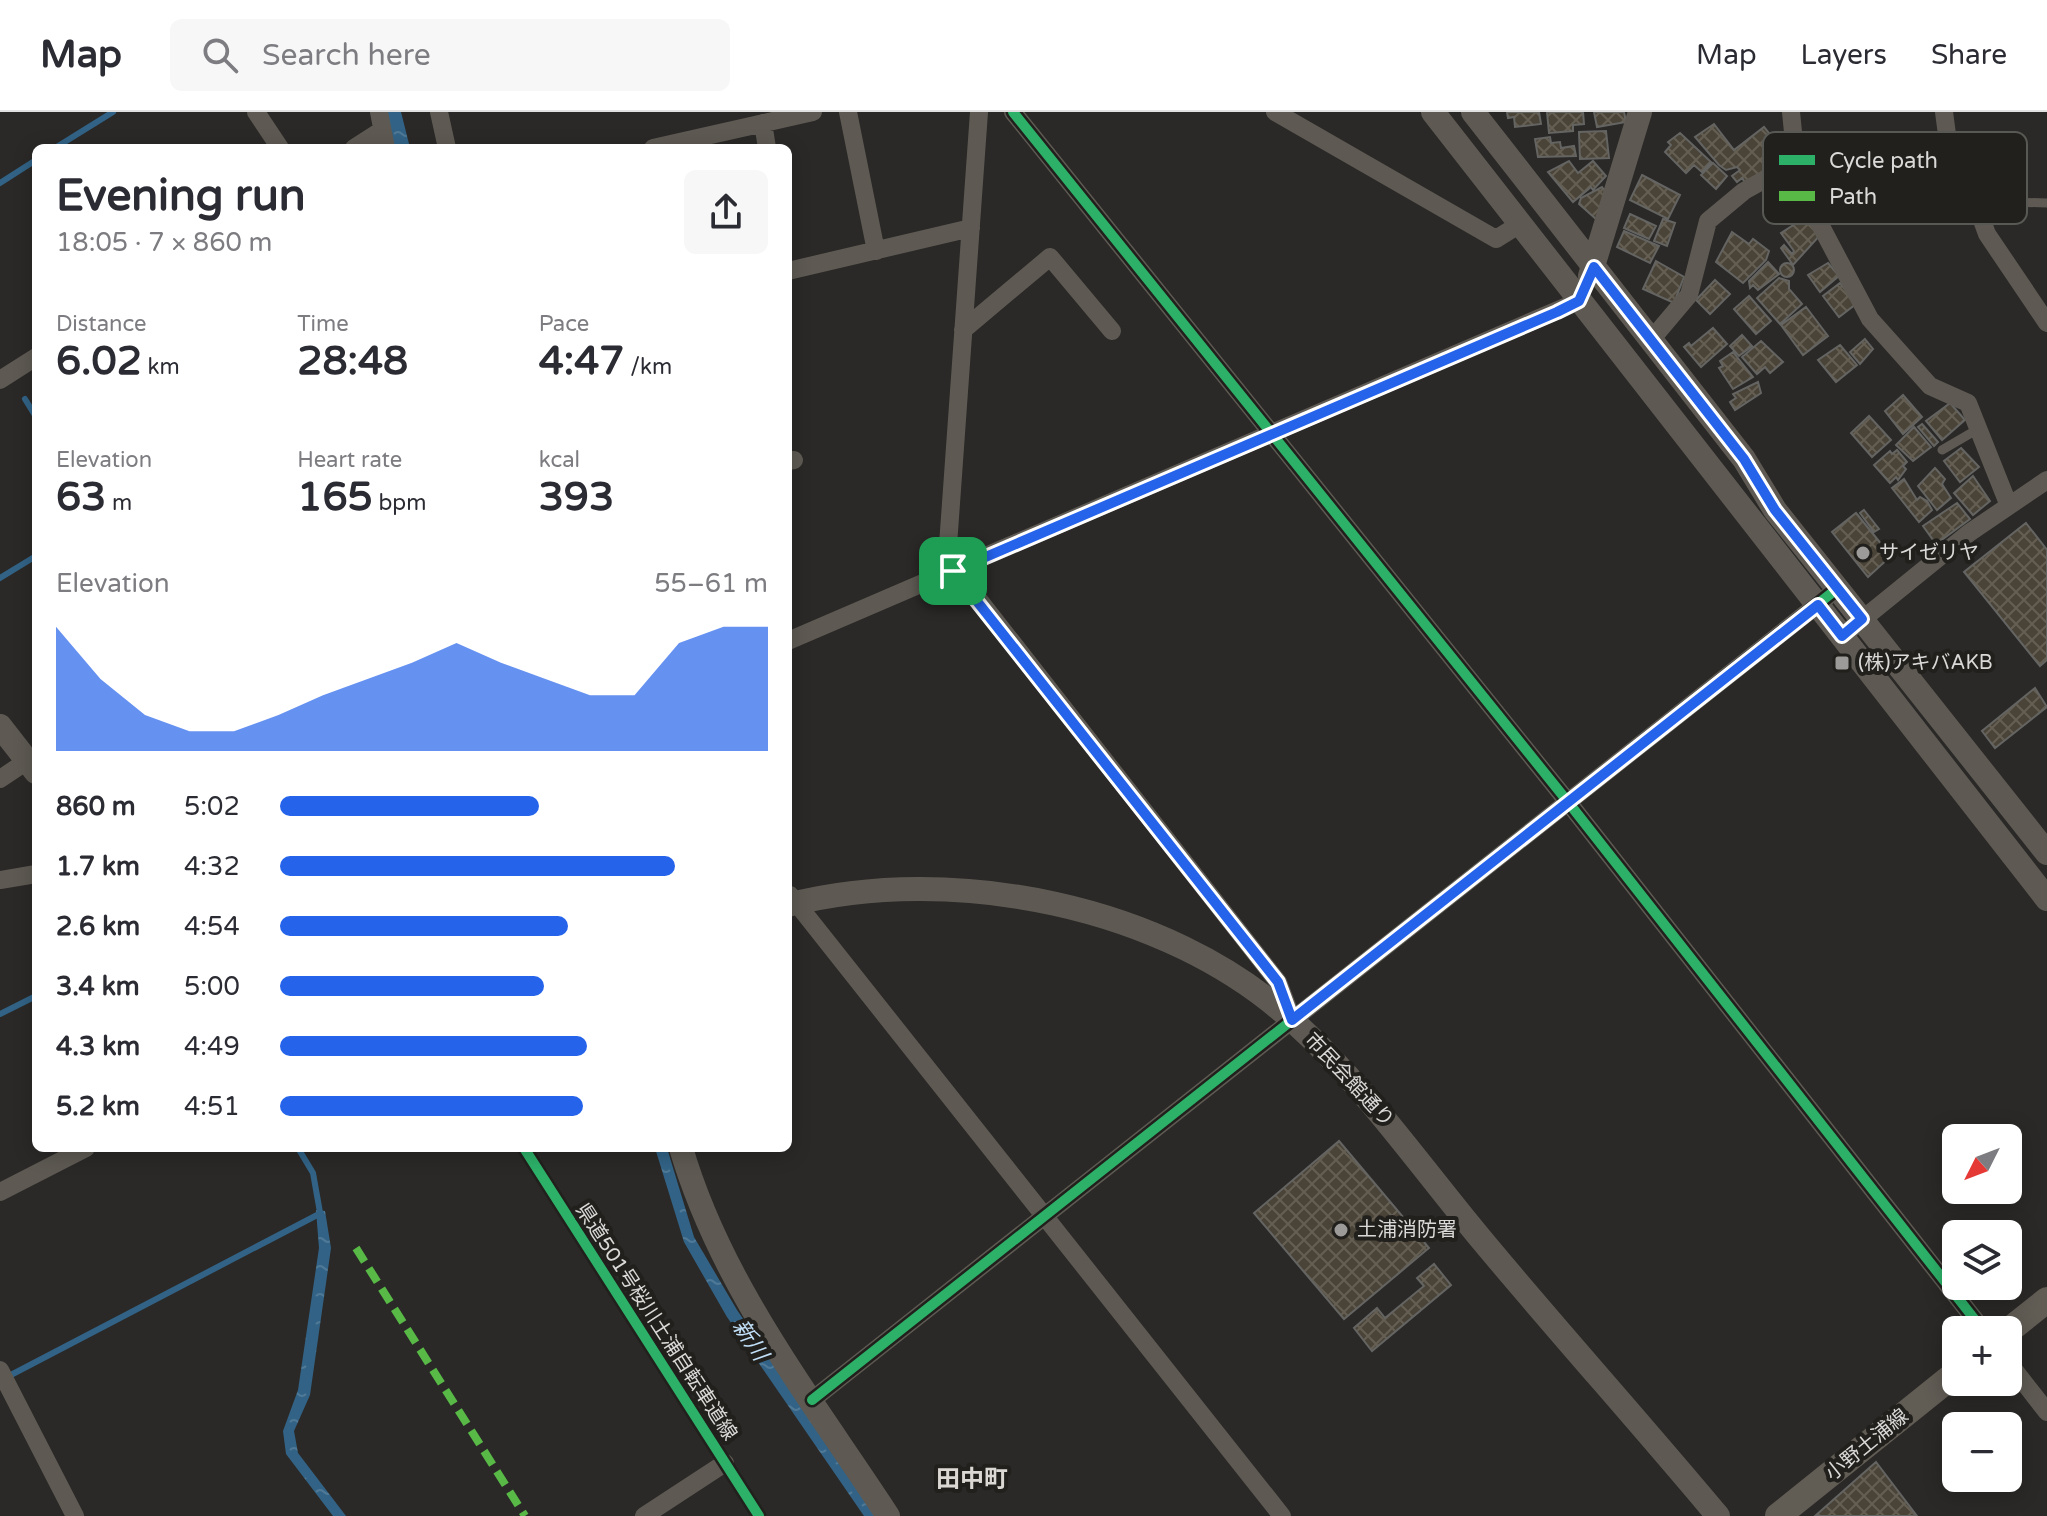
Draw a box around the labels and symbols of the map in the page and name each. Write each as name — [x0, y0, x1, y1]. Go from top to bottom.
legend — [1763, 132, 2027, 224]
text: Cycle path — [1829, 148, 1938, 174]
text: Path — [1829, 184, 1877, 210]
pin — [919, 537, 987, 605]
place label: サイゼリヤ — [1879, 541, 1979, 565]
marker: サイゼリヤ — [1854, 544, 1872, 562]
place label: (株)アキバAKB — [1858, 651, 1993, 675]
marker: (株)アキバAKB — [1833, 654, 1851, 672]
street label: 市民会館通り — [1299, 1028, 1399, 1132]
north arrow — [1942, 1124, 2022, 1204]
street label: 県道501号桜川土浦自転車道線 — [570, 1199, 742, 1445]
place label: 土浦消防署 — [1357, 1218, 1457, 1242]
marker: 土浦消防署 — [1332, 1221, 1350, 1239]
water label: 新川 — [727, 1314, 774, 1367]
street label: 小野土浦線 — [1821, 1404, 1913, 1486]
district label: 田中町 — [936, 1465, 1008, 1494]

